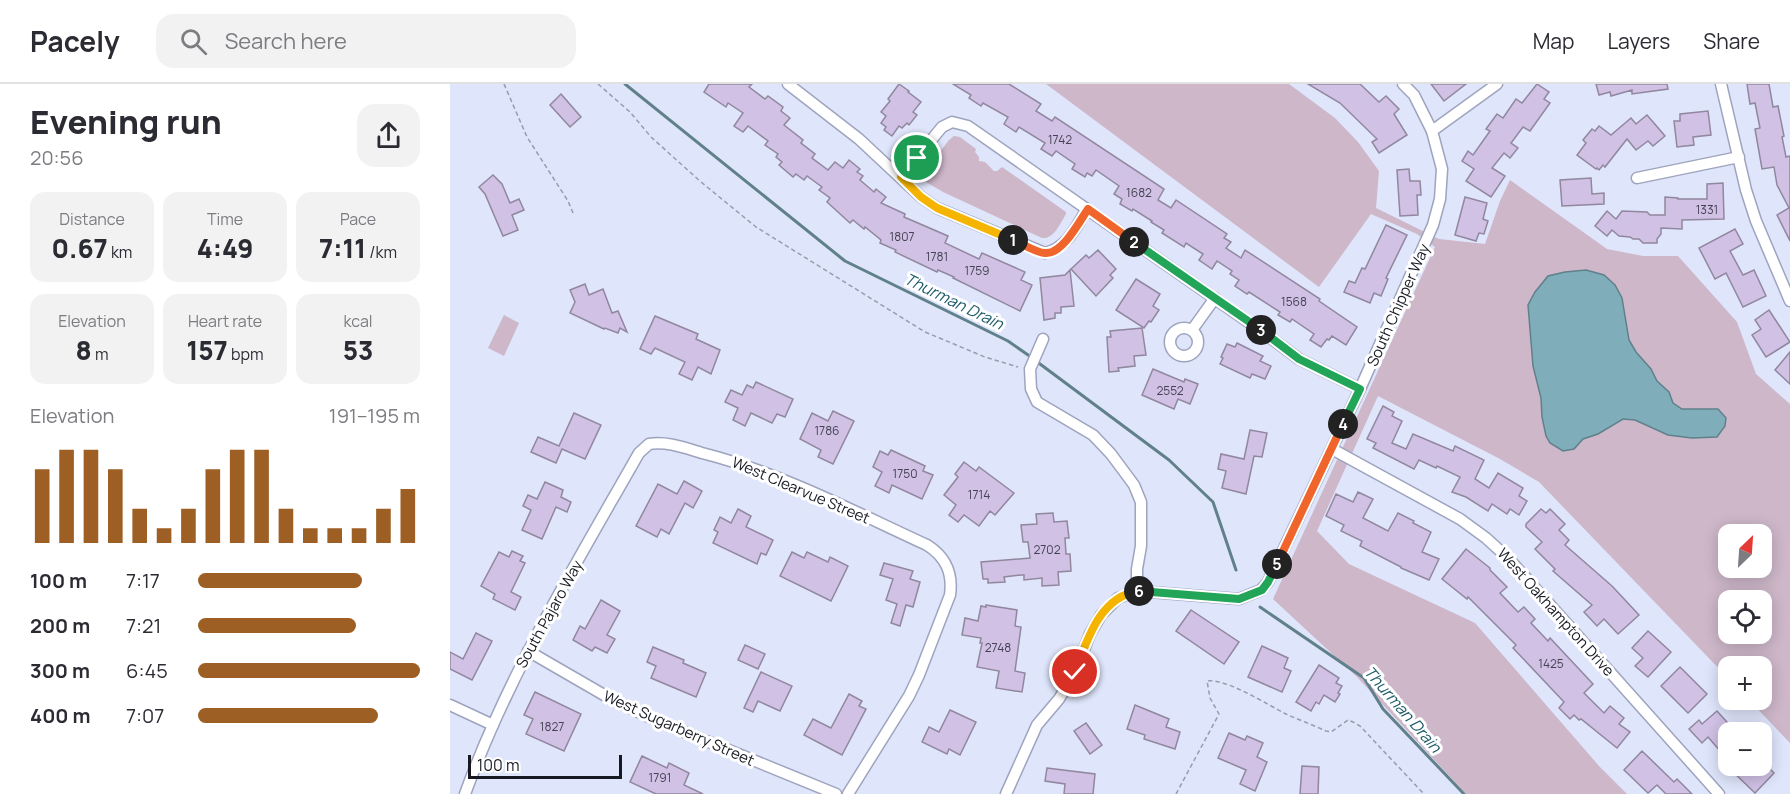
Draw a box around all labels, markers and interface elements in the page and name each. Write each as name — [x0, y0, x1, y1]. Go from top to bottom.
search box — [156, 14, 576, 68]
text: Pacely — [30, 22, 120, 60]
icon: search — [177, 25, 210, 58]
text: Search here — [225, 26, 347, 56]
text: Map — [1533, 27, 1574, 55]
text: Layers — [1607, 27, 1670, 55]
text: Share — [1703, 27, 1760, 55]
text: Evening run — [30, 99, 222, 144]
button: share — [357, 104, 420, 167]
house number: 1742 — [1048, 131, 1072, 148]
pin — [891, 132, 942, 183]
icon: arrive — [900, 141, 933, 174]
text: 20:56 — [30, 144, 84, 171]
house number: 1682 — [1126, 184, 1152, 201]
house number: 1331 — [1696, 201, 1718, 218]
text: Distance — [59, 208, 125, 230]
text: Time — [207, 208, 243, 230]
text: Pace — [340, 208, 376, 230]
pin: 1 — [998, 225, 1028, 255]
pin: 2 — [1119, 227, 1149, 257]
house number: 1807 — [890, 228, 915, 245]
text: 1 — [1009, 229, 1017, 251]
text: 0.67 — [52, 230, 108, 266]
text: 4:49 — [197, 230, 253, 266]
text: 7:11 — [319, 230, 366, 266]
text: 2 — [1129, 231, 1139, 253]
street label: South Chipper Way — [1362, 240, 1435, 370]
text: km — [108, 241, 132, 263]
text: /km — [366, 241, 397, 263]
house number: 1781 — [926, 248, 948, 265]
house number: 1759 — [964, 262, 990, 279]
water label: Thurman Drain — [901, 267, 1008, 335]
house number: 1568 — [1281, 293, 1307, 310]
text: Elevation — [58, 310, 126, 332]
text: Heart rate — [188, 310, 262, 332]
text: kcal — [343, 310, 373, 332]
pin: 3 — [1246, 315, 1276, 345]
text: 3 — [1256, 319, 1266, 341]
text: 8 — [76, 332, 92, 368]
text: 157 — [187, 332, 228, 368]
text: 53 — [343, 332, 373, 368]
text: m — [92, 343, 108, 365]
text: bpm — [228, 343, 263, 365]
house number: 2552 — [1156, 382, 1184, 399]
text: Elevation — [30, 402, 114, 429]
text: 191–195 m — [329, 402, 420, 429]
pin: 4 — [1328, 409, 1358, 439]
text: 4 — [1338, 413, 1348, 435]
house number: 1786 — [814, 422, 840, 439]
street label: West Clearvue Street — [729, 451, 873, 529]
house number: 1750 — [893, 465, 917, 482]
house number: 1714 — [968, 486, 990, 503]
north arrow — [1718, 524, 1772, 578]
map controls — [1718, 524, 1772, 776]
house number: 2702 — [1033, 541, 1061, 558]
street label: West Oakhampton Drive — [1493, 543, 1619, 681]
pin: 5 — [1262, 549, 1292, 579]
text: 5 — [1272, 553, 1282, 575]
street label: South Pajaro Way — [511, 556, 587, 672]
text: 100 m — [30, 567, 87, 594]
text: 7:17 — [126, 567, 160, 594]
pin: 6 — [1124, 576, 1154, 606]
text: 6 — [1134, 580, 1144, 602]
button: locate — [1718, 590, 1772, 644]
text: 200 m — [30, 612, 90, 639]
text: 7:21 — [126, 612, 161, 639]
house number: 2748 — [985, 639, 1011, 656]
pin — [1049, 646, 1100, 697]
icon: check — [1058, 655, 1091, 688]
house number: 1425 — [1538, 655, 1564, 672]
button: + — [1718, 656, 1772, 710]
text: 300 m — [30, 657, 90, 684]
text: 6:45 — [126, 657, 168, 684]
water label: Thurman Drain — [1359, 661, 1447, 757]
street label: West Sugarberry Street — [600, 685, 758, 771]
text: 400 m — [30, 702, 90, 729]
text: 7:07 — [126, 702, 164, 729]
house number: 1827 — [540, 718, 564, 735]
button: − — [1718, 722, 1772, 776]
scale bar — [468, 752, 622, 780]
text: 100 m — [477, 754, 520, 776]
house number: 1791 — [649, 769, 671, 786]

